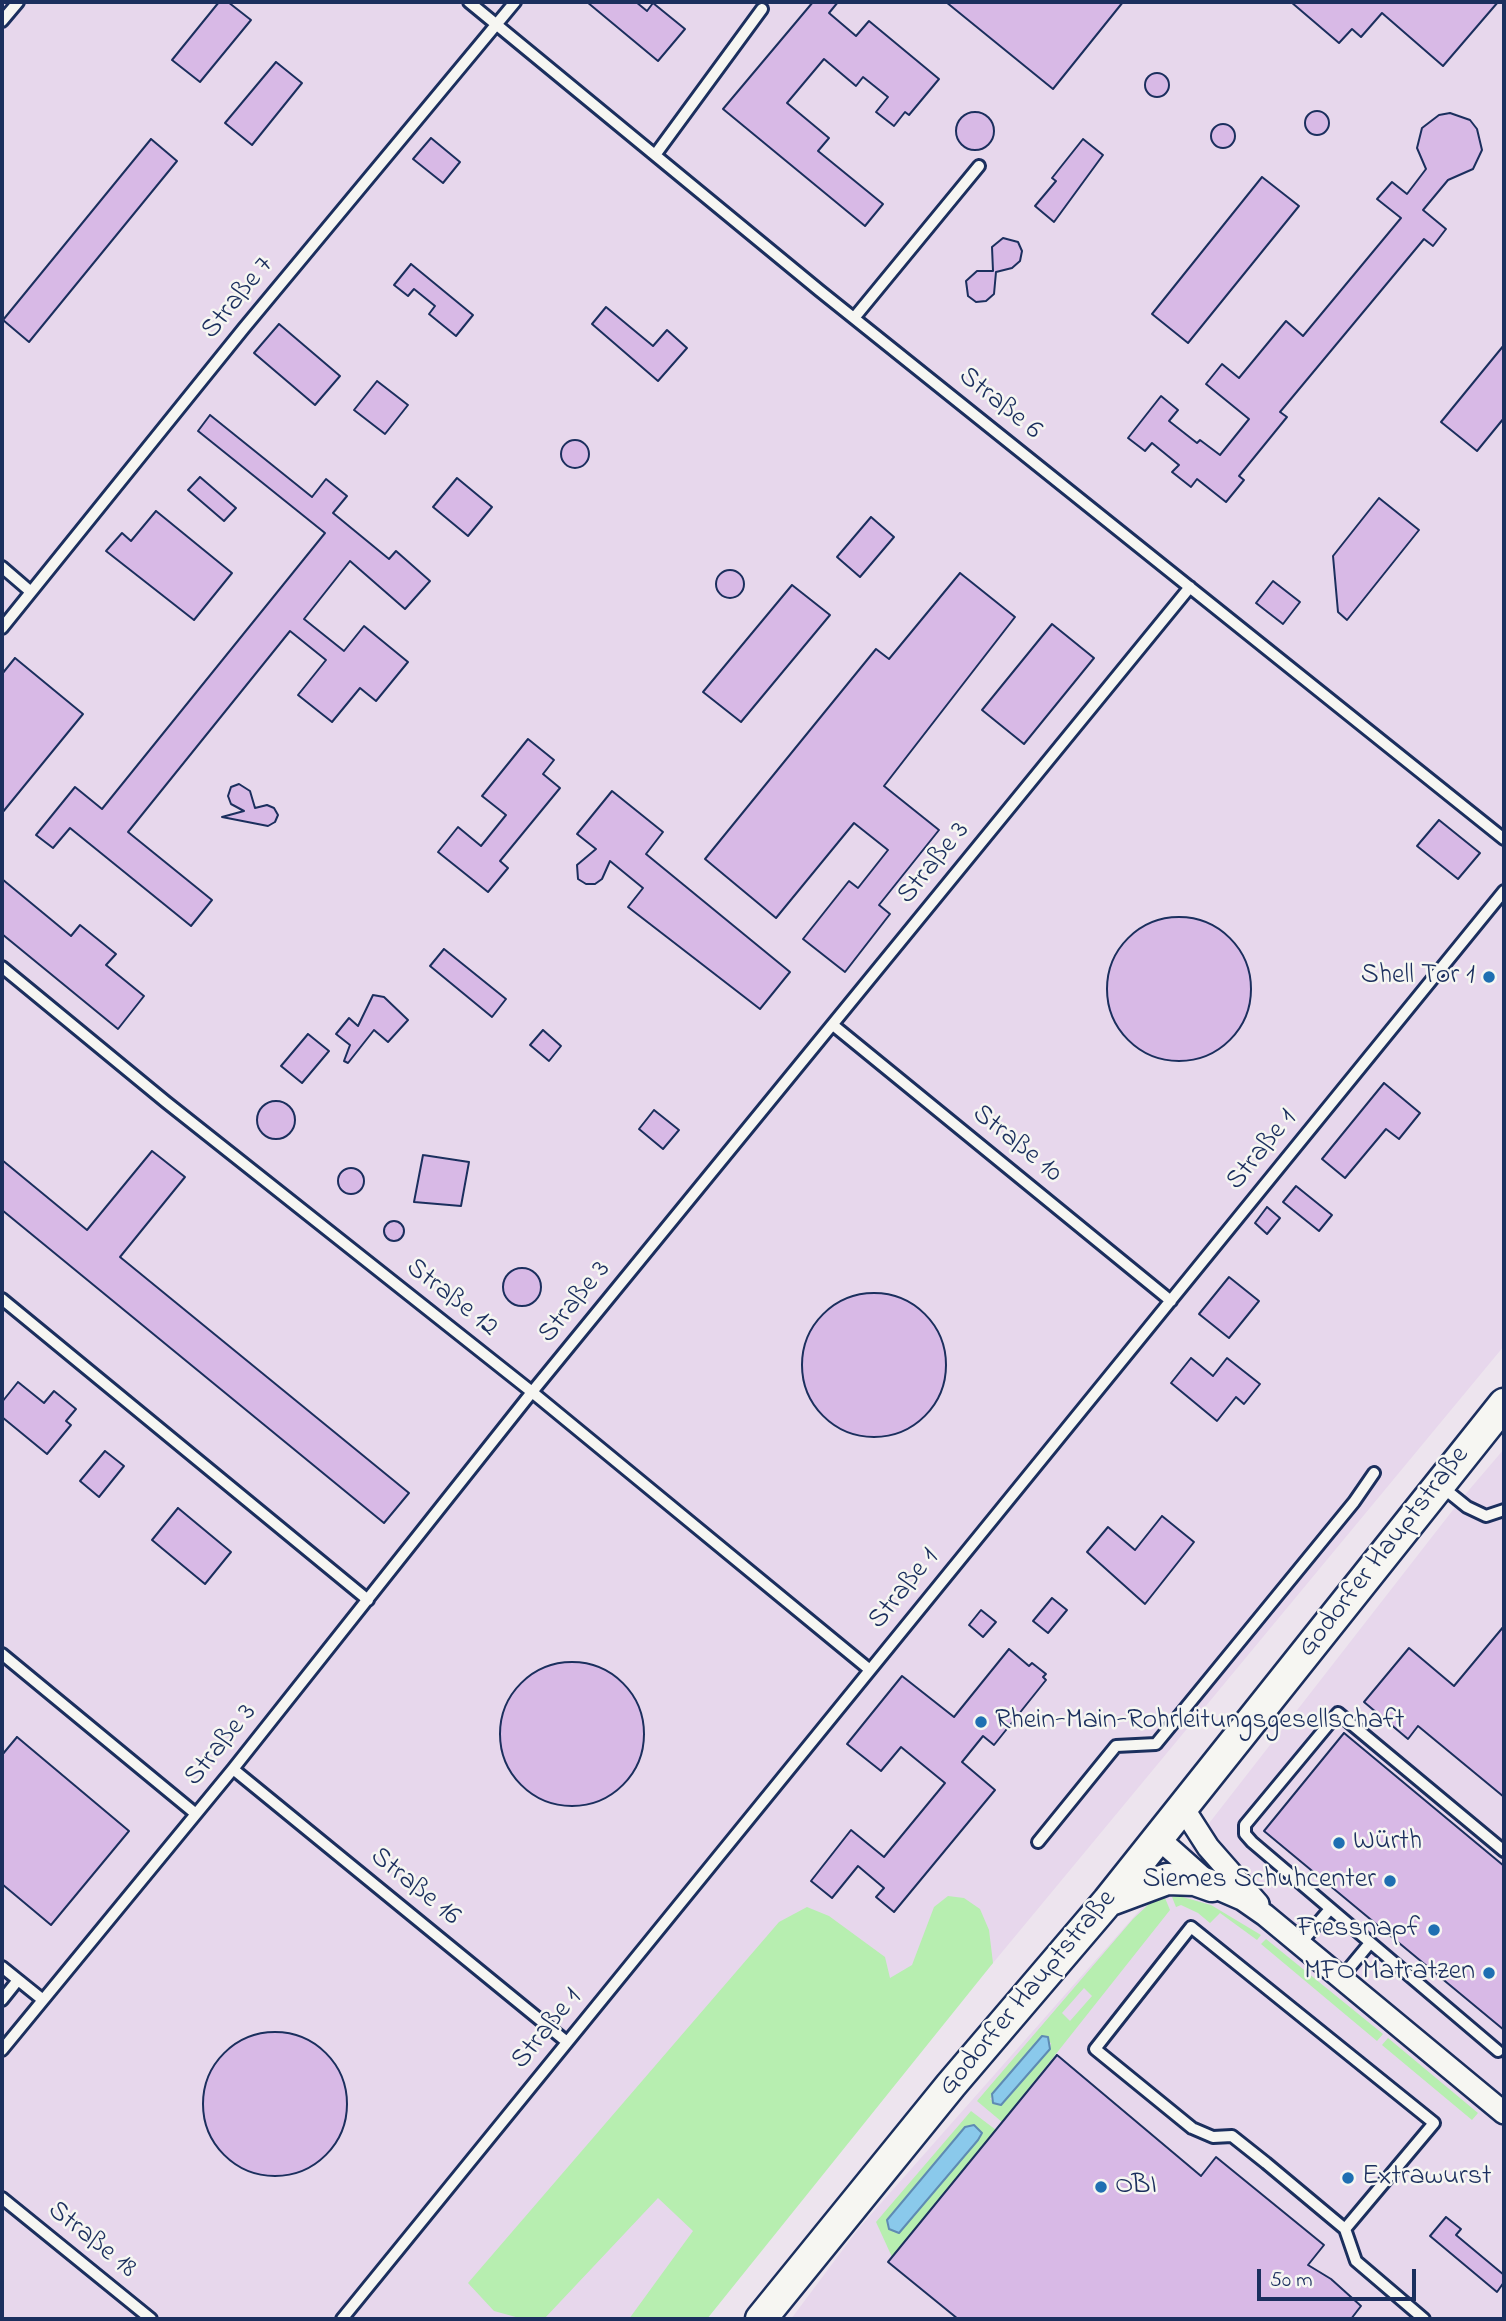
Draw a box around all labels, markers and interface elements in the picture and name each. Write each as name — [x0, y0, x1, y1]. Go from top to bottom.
street label: Straße 7 — [195, 251, 283, 347]
street label: Straße 6 — [950, 361, 1048, 449]
street label: Straße 3 — [891, 816, 979, 912]
place label: Shell Tor 1 — [1361, 960, 1475, 994]
marker: Shell Tor 1 — [1481, 969, 1497, 985]
street label: Straße 10 — [964, 1098, 1068, 1192]
street label: Straße 1 — [1220, 1104, 1306, 1198]
street label: Straße 12 — [398, 1252, 504, 1346]
street label: Straße 3 — [532, 1255, 620, 1351]
street label: Godorfer Hauptstraße — [1292, 1441, 1478, 1665]
street label: Straße 1 — [862, 1543, 948, 1637]
street label: Straße 3 — [178, 1698, 266, 1794]
place label: Rhein-Main-Rohrleitungsgesellschaft — [995, 1705, 1404, 1739]
marker: Rhein-Main-Rohrleitungsgesellschaft — [973, 1714, 989, 1730]
place label: Würth — [1353, 1826, 1422, 1860]
marker: Würth — [1331, 1835, 1347, 1851]
street label: Straße 16 — [362, 1841, 466, 1935]
place label: Siemes Schuhcenter — [1143, 1864, 1376, 1898]
marker: Siemes Schuhcenter — [1382, 1873, 1398, 1889]
street label: Godorfer Hauptstraße — [933, 1884, 1125, 2104]
place label: Fressnapf — [1297, 1913, 1420, 1947]
marker: Fressnapf — [1426, 1922, 1442, 1938]
place label: MFO Matratzen — [1304, 1956, 1475, 1990]
marker: MFO Matratzen — [1481, 1965, 1497, 1981]
street label: Straße 1 — [505, 1983, 591, 2077]
place label: Extrawurst — [1362, 2161, 1491, 2195]
place label: OBI — [1115, 2170, 1157, 2204]
marker: Extrawurst — [1340, 2170, 1356, 2186]
marker: OBI — [1093, 2179, 1109, 2195]
street label: Straße 18 — [40, 2195, 142, 2287]
scale bar — [1261, 2254, 1420, 2298]
text: 50 m — [1270, 2266, 1313, 2296]

